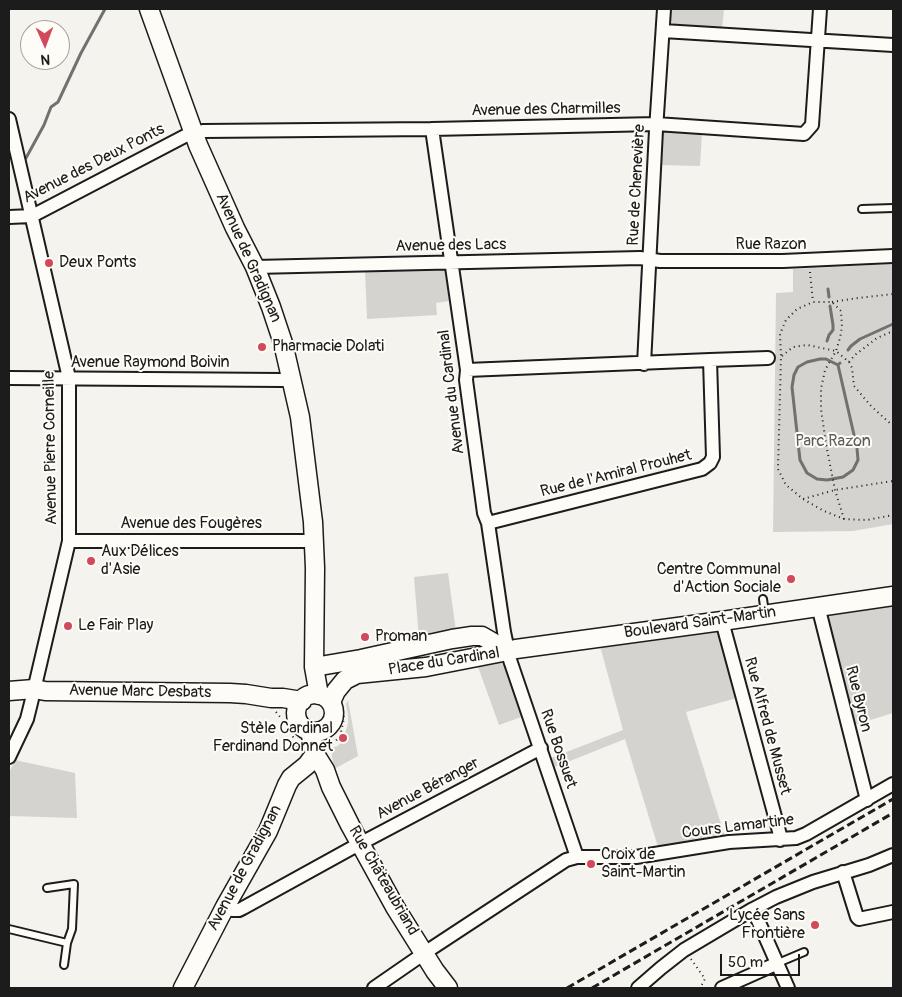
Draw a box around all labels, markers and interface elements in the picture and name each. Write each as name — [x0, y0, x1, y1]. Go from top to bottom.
north arrow — [20, 20, 70, 70]
text: N — [40, 51, 51, 68]
street label: Avenue des Charmilles — [471, 99, 621, 121]
street label: Avenue des Deux Ponts — [20, 120, 168, 208]
street label: Rue de Chenevière — [624, 124, 650, 246]
street label: Avenue de Gradignan — [211, 190, 285, 326]
street label: Avenue des Lacs — [395, 235, 507, 257]
street label: Rue Razon — [735, 235, 807, 255]
place label: Deux Ponts — [59, 253, 136, 273]
marker: Deux Ponts — [43, 257, 55, 269]
street label: Avenue du Cardinal — [435, 329, 469, 455]
place label: Pharmacie Dolati — [272, 337, 384, 357]
marker: Pharmacie Dolati — [256, 341, 268, 353]
street label: Avenue Raymond Boivin — [70, 353, 230, 373]
street label: Avenue Pierre Corneille — [40, 371, 62, 525]
park label: Parc Razon — [795, 432, 871, 452]
street label: Rue de l'Amiral Prouhet — [539, 446, 693, 502]
street label: Avenue des Fougères — [120, 514, 262, 534]
place label: Aux Délices d'Asie — [101, 542, 179, 580]
marker: Aux Délices d'Asie — [85, 555, 97, 567]
place label: Centre Communal d'Action Sociale — [657, 560, 781, 598]
marker: Centre Communal d'Action Sociale — [785, 573, 797, 585]
street label: Boulevard Saint-Martin — [623, 603, 777, 643]
place label: Le Fair Play — [78, 616, 153, 636]
marker: Le Fair Play — [62, 620, 74, 632]
place label: Proman — [375, 627, 427, 647]
marker: Proman — [359, 631, 371, 643]
street label: Place du Cardinal — [387, 644, 501, 680]
street label: Rue Alfred de Musset — [739, 655, 795, 797]
street label: Rue Byron — [841, 664, 875, 734]
street label: Avenue Marc Desbats — [69, 681, 211, 703]
street label: Rue Bossuet — [535, 707, 581, 791]
place label: Stèle Cardinal Ferdinand Donnet — [213, 719, 333, 757]
marker: Stèle Cardinal Ferdinand Donnet — [337, 732, 349, 744]
street label: Avenue Béranger — [373, 754, 483, 824]
street label: Avenue de Gradignan — [204, 802, 286, 934]
street label: Cours Lamartine — [681, 811, 795, 843]
street label: Rue Châteaubriand — [344, 823, 422, 939]
place label: Croix de Saint-Martin — [601, 845, 685, 883]
marker: Croix de Saint-Martin — [585, 858, 597, 870]
place label: Lycée Sans Frontière — [729, 906, 805, 944]
marker: Lycée Sans Frontière — [809, 919, 821, 931]
scale bar — [722, 944, 802, 976]
text: 50 m — [728, 953, 763, 972]

